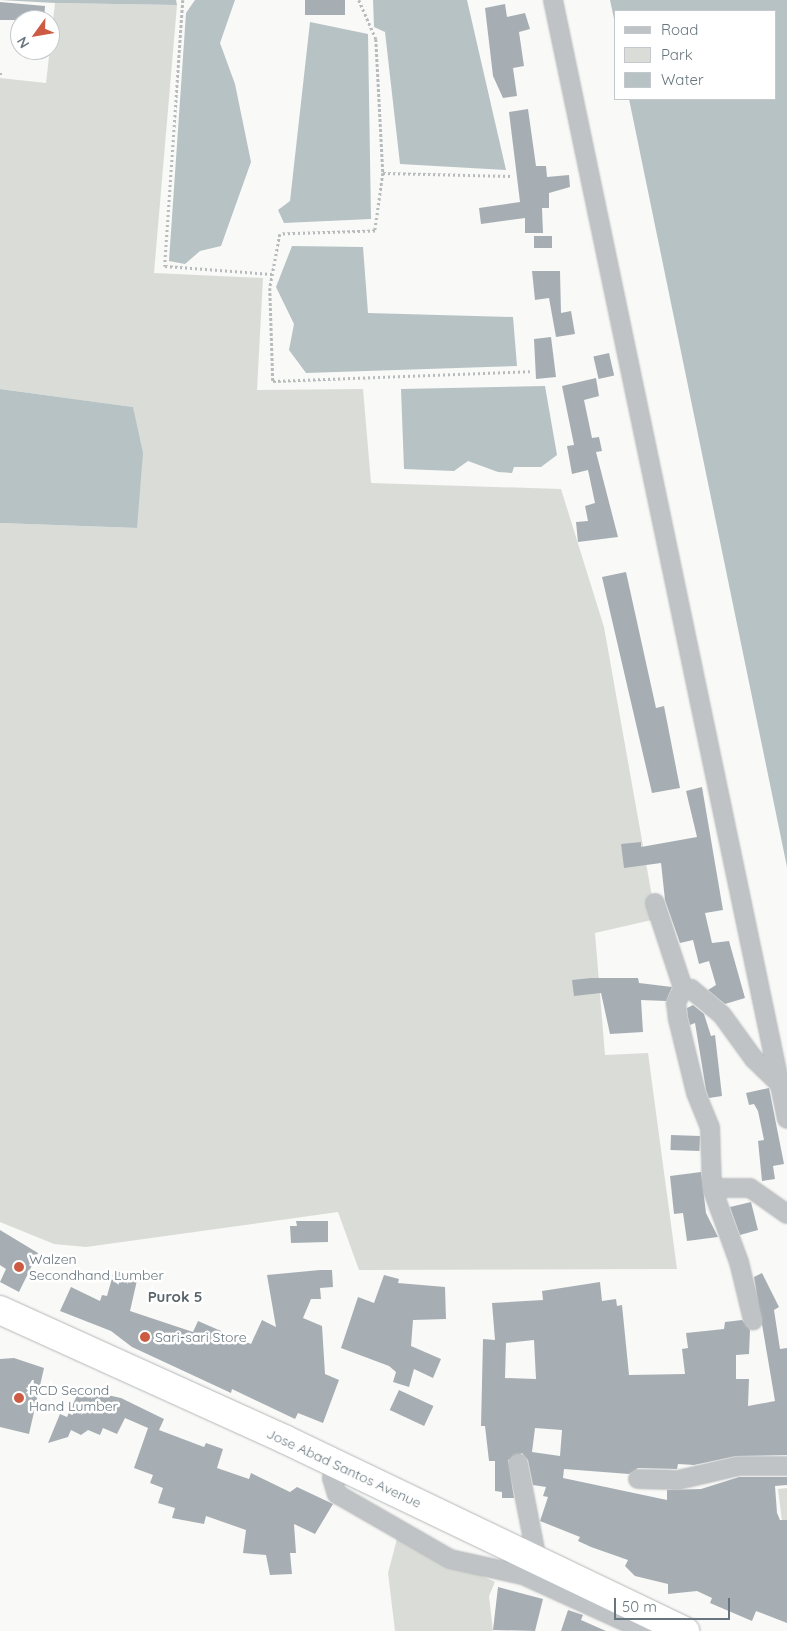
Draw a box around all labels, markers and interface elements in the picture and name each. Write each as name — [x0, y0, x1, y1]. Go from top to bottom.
north arrow — [10, 10, 60, 60]
legend — [614, 10, 777, 100]
text: Road — [661, 20, 698, 39]
text: N — [13, 33, 33, 52]
text: Park — [661, 45, 693, 64]
text: Water — [661, 70, 704, 89]
place label: Walzen Secondhand Lumber — [29, 1251, 164, 1284]
marker: Walzen Secondhand Lumber — [13, 1261, 25, 1273]
district label: Purok 5 — [148, 1288, 202, 1306]
place label: Sari-sari Store — [155, 1329, 247, 1345]
marker: Sari-sari Store — [139, 1331, 151, 1343]
place label: RCD Second Hand Lumber — [29, 1382, 118, 1414]
marker: RCD Second Hand Lumber — [13, 1392, 25, 1404]
street label: Jose Abad Santos Avenue — [264, 1425, 424, 1511]
scale bar — [617, 1588, 733, 1620]
text: 50 m — [622, 1597, 657, 1616]

